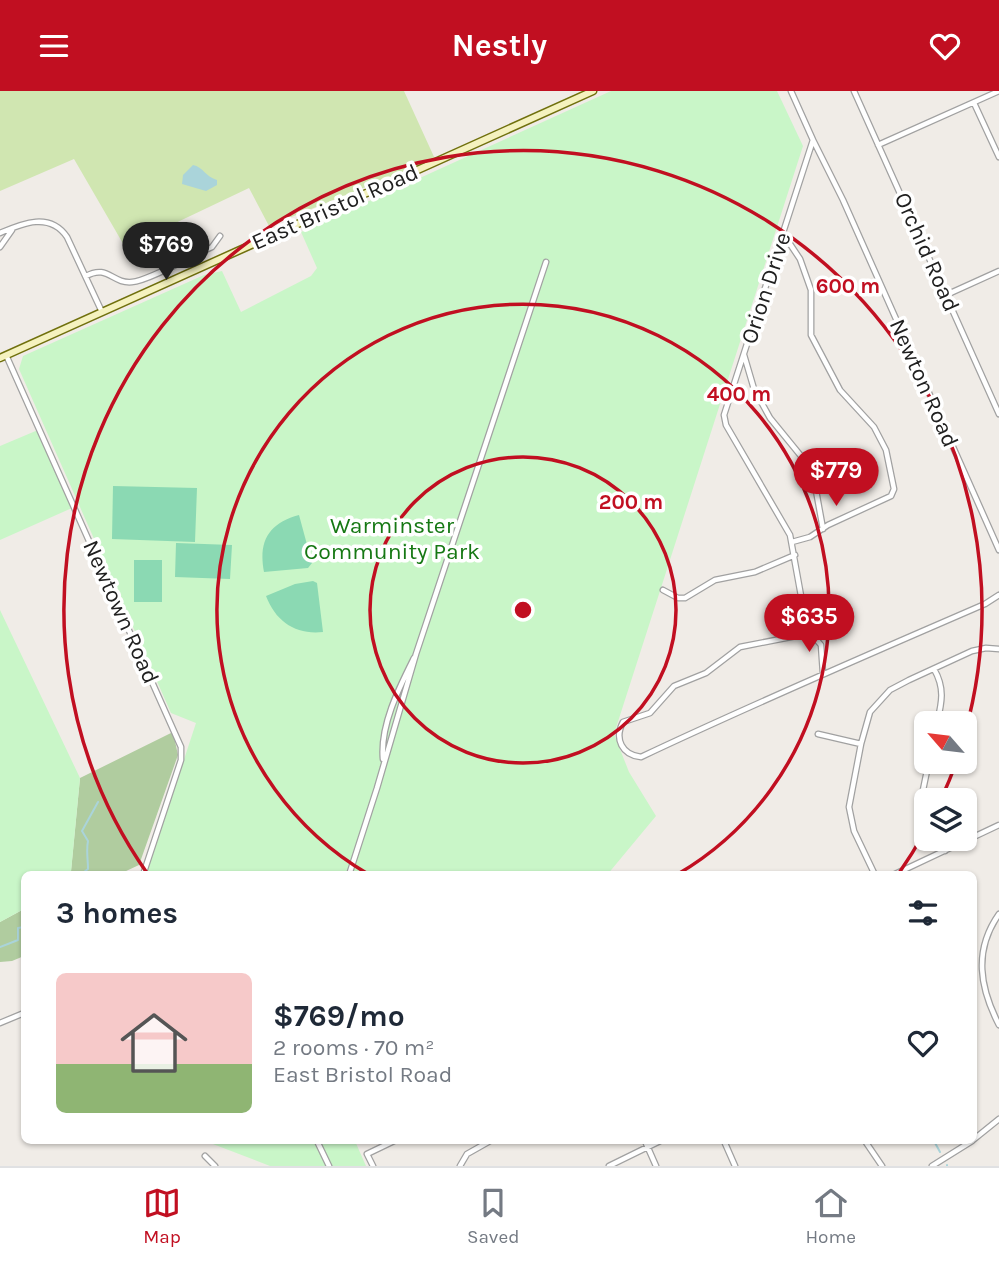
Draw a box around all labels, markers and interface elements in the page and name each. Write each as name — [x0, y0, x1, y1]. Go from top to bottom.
icon: menu — [35, 27, 73, 65]
text: Nestly — [452, 27, 547, 64]
icon: heart — [926, 27, 964, 65]
street label: East Bristol Road — [248, 158, 422, 256]
street label: Orchid Road — [889, 188, 965, 316]
pin: $769 — [125, 223, 207, 282]
street label: Orion Drive — [735, 229, 797, 347]
text: $769 — [138, 231, 194, 258]
text: 600 m — [816, 274, 880, 298]
street label: Newton Road — [884, 315, 964, 451]
text: 400 m — [707, 382, 771, 406]
pin: $779 — [795, 449, 877, 508]
text: $779 — [810, 457, 862, 484]
text: 200 m — [599, 490, 663, 514]
park label: Warminster Community Park — [304, 512, 480, 565]
street label: Newtown Road — [77, 536, 165, 688]
pin: $635 — [768, 595, 850, 654]
centre of rings — [511, 598, 535, 622]
text: $635 — [780, 603, 838, 630]
north arrow — [914, 711, 976, 773]
map controls — [914, 711, 977, 851]
button: layers — [914, 788, 977, 851]
icon: filters — [904, 894, 942, 932]
text: 3 homes — [56, 895, 178, 931]
text: $769/mo — [273, 998, 405, 1034]
icon: home — [112, 1001, 196, 1085]
icon: heart — [904, 1024, 942, 1062]
text: 2 rooms · 70 m² — [273, 1034, 435, 1061]
text: East Bristol Road — [273, 1061, 452, 1088]
tab: Map — [143, 1184, 181, 1248]
tab: Saved — [467, 1184, 519, 1248]
tab: Home — [805, 1184, 856, 1248]

